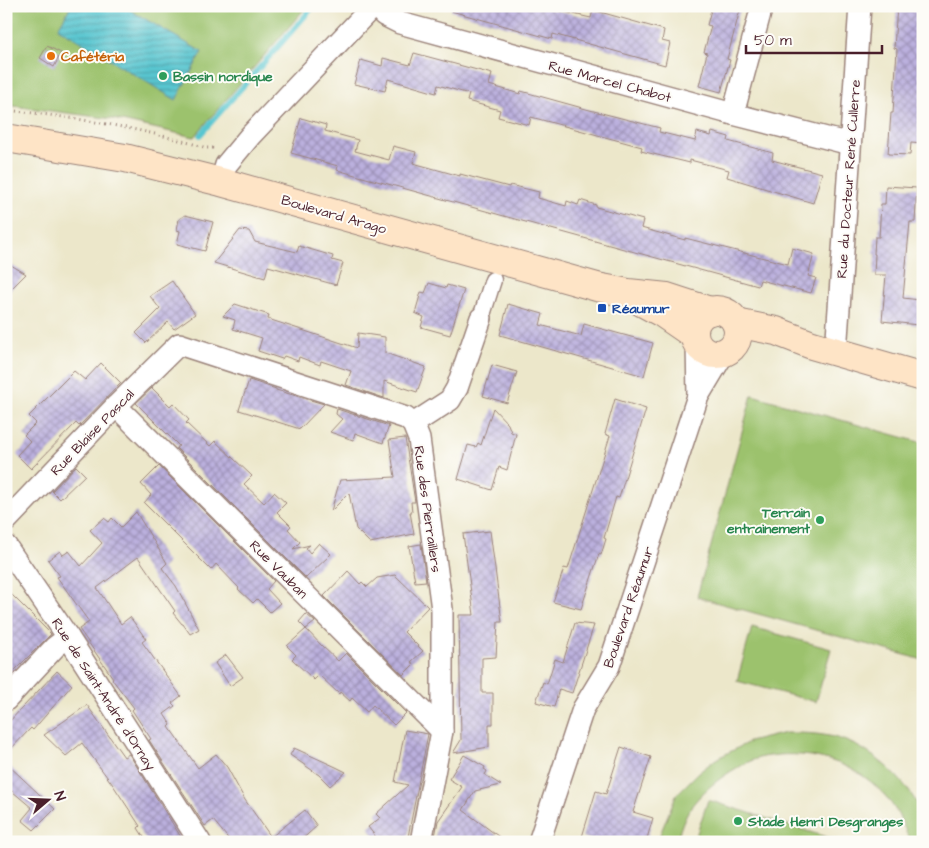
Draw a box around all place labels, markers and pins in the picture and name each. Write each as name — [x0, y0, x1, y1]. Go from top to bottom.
place label: Cafétéria — [61, 47, 125, 67]
marker: Cafétéria — [45, 50, 57, 62]
place label: Bassin nordique — [173, 67, 273, 87]
marker: Bassin nordique — [157, 70, 169, 82]
place label: Réaumur — [612, 299, 670, 319]
marker: Réaumur — [596, 302, 608, 314]
place label: Terrain entrainement — [727, 503, 810, 539]
marker: Terrain entrainement — [814, 514, 826, 526]
place label: Stade Henri Desgranges — [747, 812, 903, 833]
marker: Stade Henri Desgranges — [732, 815, 744, 827]

